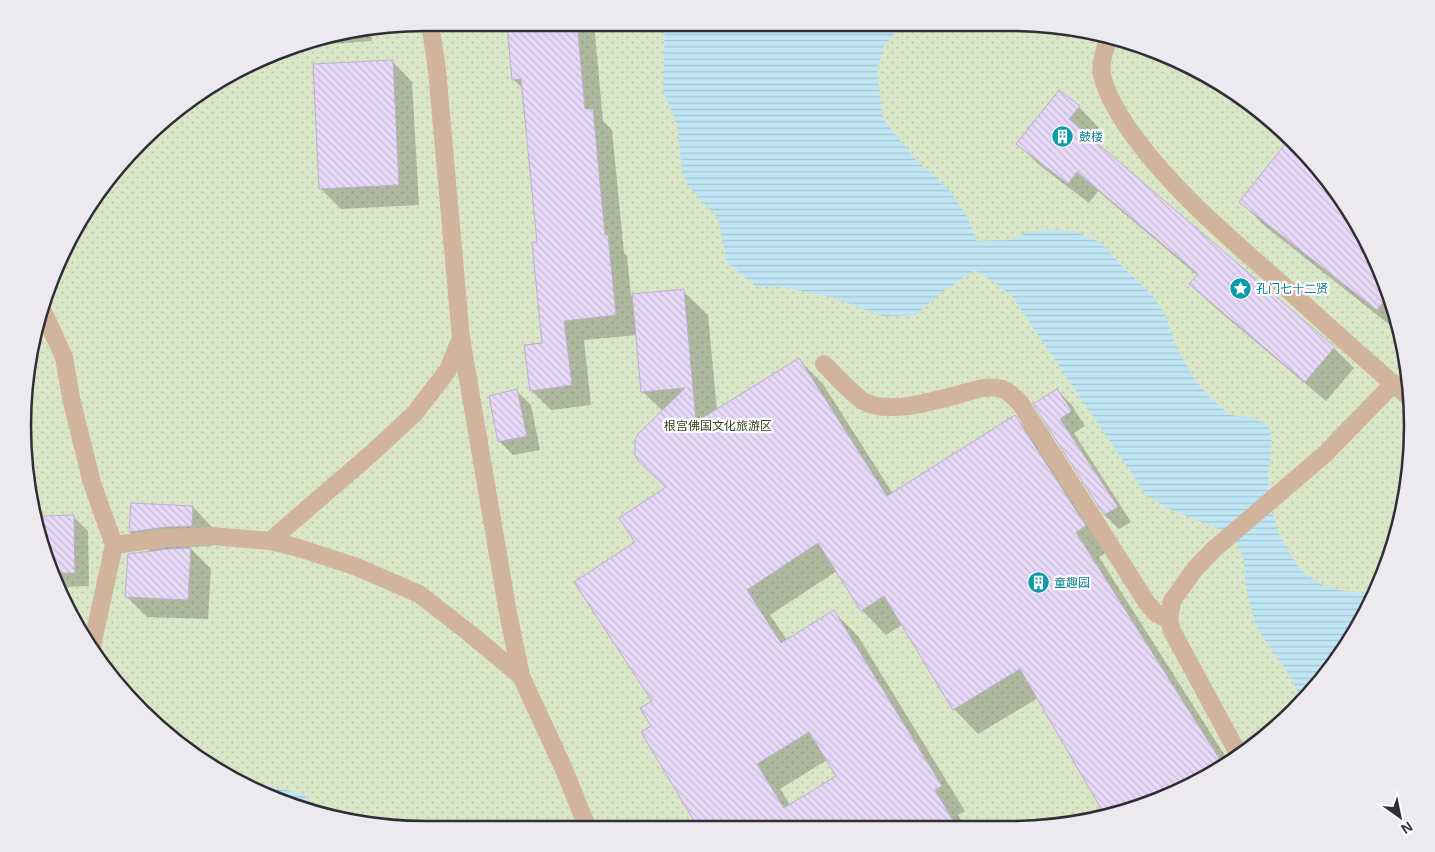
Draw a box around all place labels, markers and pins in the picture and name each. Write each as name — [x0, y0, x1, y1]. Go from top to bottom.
building icon: 鼓楼 — [1051, 125, 1075, 149]
place label: 鼓楼 — [1079, 130, 1103, 144]
place icon: 孔门七十二贤 — [1228, 277, 1252, 301]
place label: 孔门七十二贤 — [1256, 282, 1328, 296]
building icon: 童趣园 — [1026, 571, 1050, 595]
place label: 童趣园 — [1054, 576, 1090, 590]

